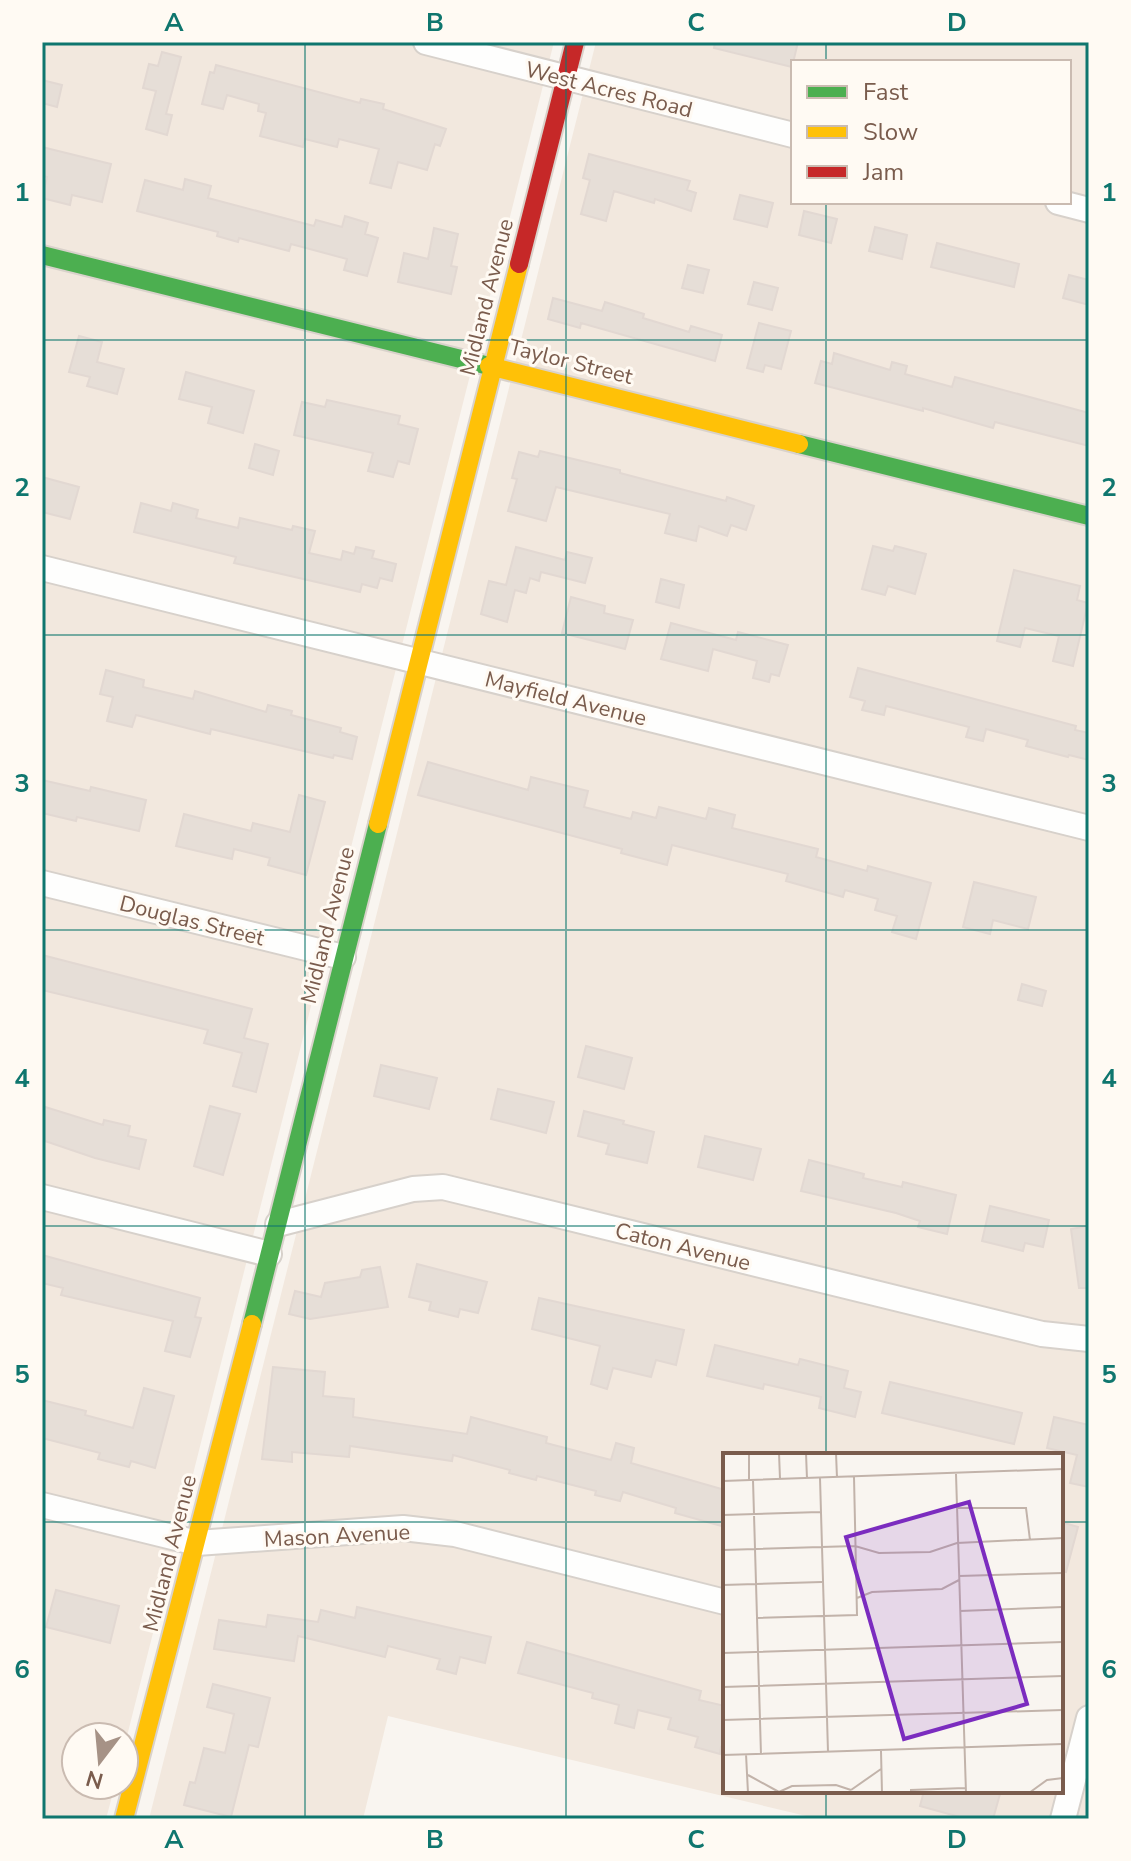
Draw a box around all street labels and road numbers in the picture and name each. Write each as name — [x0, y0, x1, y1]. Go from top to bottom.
street label: West Acres Road — [522, 55, 696, 125]
street label: Midland Avenue — [453, 216, 521, 379]
street label: Taylor Street — [506, 332, 636, 392]
street label: Mayfield Avenue — [482, 664, 650, 734]
street label: Midland Avenue — [294, 844, 362, 1007]
street label: Douglas Street — [116, 888, 268, 954]
street label: Caton Avenue — [612, 1216, 754, 1278]
street label: Midland Avenue — [136, 1472, 204, 1635]
street label: Mason Avenue — [263, 1517, 411, 1555]

